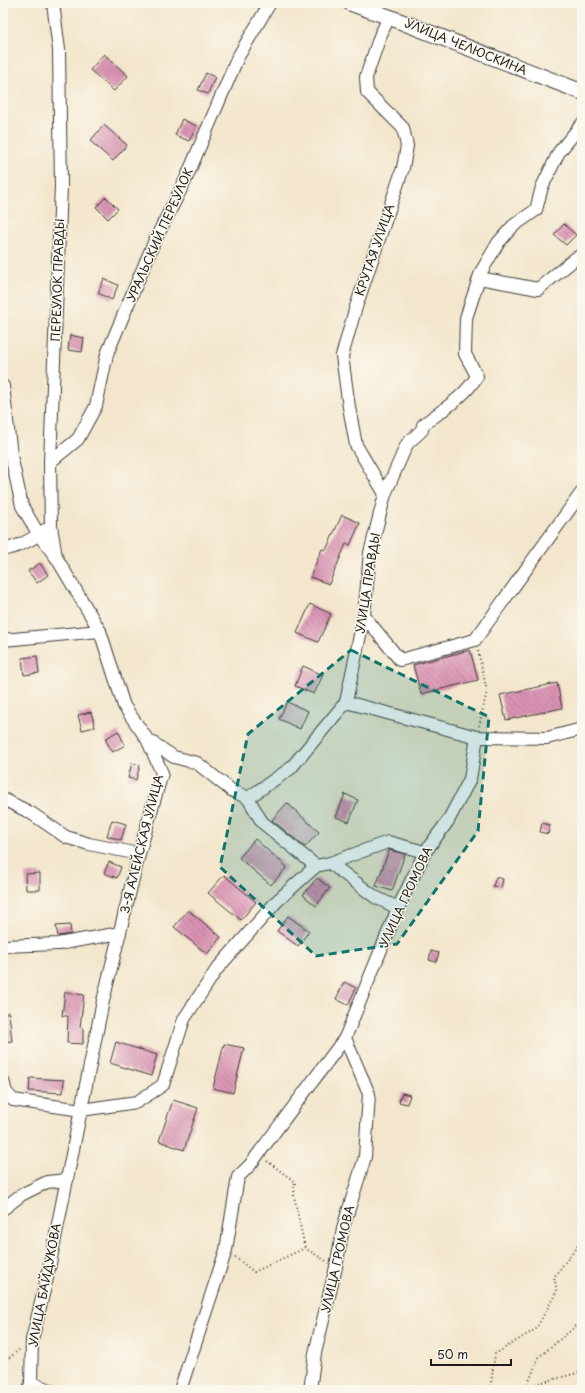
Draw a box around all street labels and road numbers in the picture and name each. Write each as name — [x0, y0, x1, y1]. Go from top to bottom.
street label: УЛИЦА ЧЕЛЮСКИНА — [403, 13, 530, 79]
street label: УРАЛЬСКИЙ ПЕРЕУЛОК — [121, 164, 197, 305]
street label: КРУТАЯ УЛИЦА — [350, 201, 398, 298]
street label: ПЕРЕУЛОК ПРАВДЫ — [46, 218, 68, 342]
street label: УЛИЦА ПРАВДЫ — [350, 531, 384, 634]
street label: 3-Я АЛЕЙСКАЯ УЛИЦА — [115, 772, 167, 915]
street label: УЛИЦА ГРОМОВА — [374, 843, 436, 950]
street label: УЛИЦА ГРОМОВА — [316, 1203, 358, 1314]
street label: УЛИЦА БАЙДУКОВА — [23, 1221, 65, 1348]

